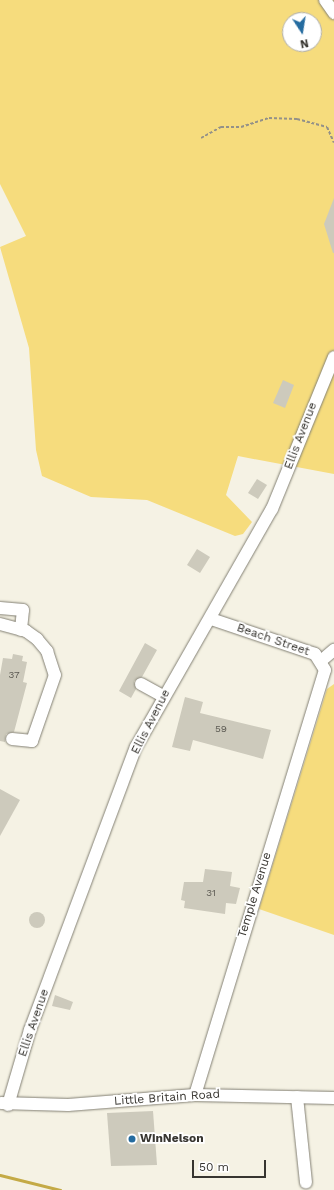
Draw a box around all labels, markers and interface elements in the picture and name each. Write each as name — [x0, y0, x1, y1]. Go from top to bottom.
north arrow — [282, 12, 322, 52]
text: N — [299, 36, 310, 50]
street label: Ellis Avenue — [282, 400, 320, 472]
street label: Beach Street — [235, 621, 311, 659]
house number: 37 — [8, 669, 20, 681]
street label: Ellis Avenue — [128, 687, 174, 757]
house number: 59 — [215, 723, 227, 735]
street label: Temple Avenue — [235, 850, 275, 940]
house number: 31 — [206, 887, 216, 899]
street label: Ellis Avenue — [16, 987, 52, 1059]
street label: Little Britain Road — [114, 1087, 220, 1109]
place label: WinNelson — [140, 1132, 204, 1146]
marker: WinNelson — [127, 1134, 137, 1144]
scale bar — [194, 1152, 268, 1178]
text: 50 m — [199, 1160, 229, 1174]

